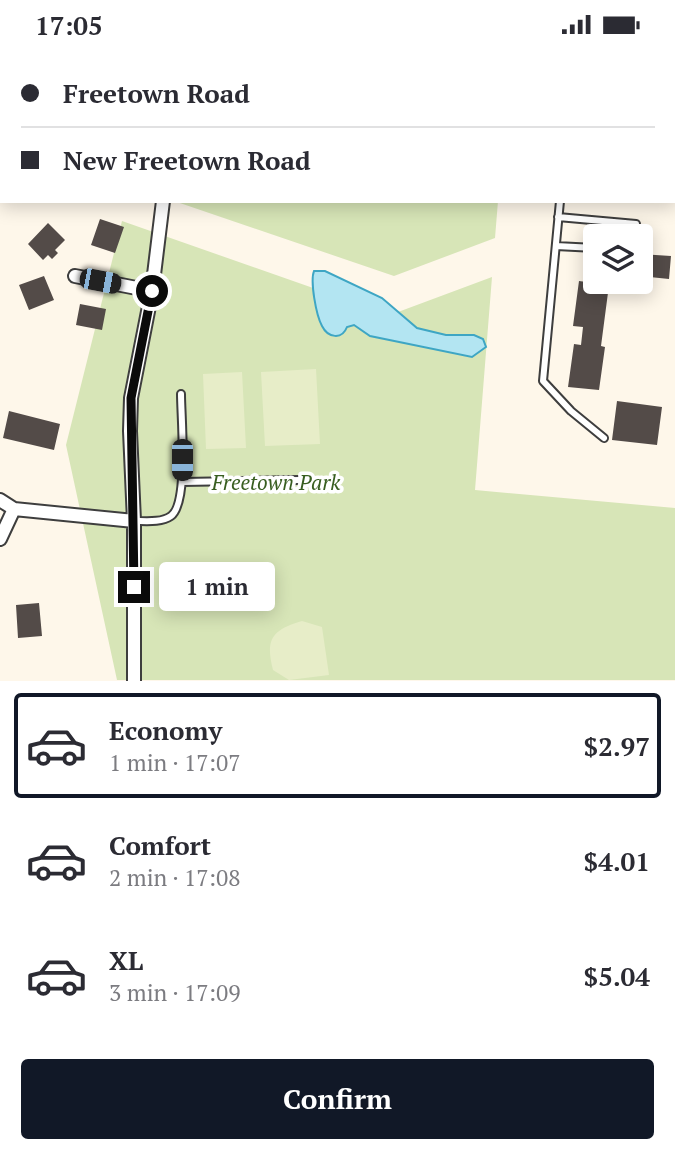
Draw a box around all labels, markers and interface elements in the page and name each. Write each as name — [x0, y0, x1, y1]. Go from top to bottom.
text: 17:05 — [35, 8, 103, 42]
text: Freetown Road — [63, 76, 250, 110]
text: New Freetown Road — [63, 143, 311, 177]
map controls — [583, 224, 653, 294]
button: layers — [583, 224, 653, 294]
car — [78, 267, 123, 295]
route start — [136, 275, 168, 307]
car — [172, 439, 193, 481]
park label: Freetown Park — [211, 468, 341, 496]
callout: 1 min — [158, 563, 274, 611]
route end — [118, 571, 150, 603]
text: 1 min — [186, 571, 248, 602]
text: Economy — [109, 713, 222, 747]
icon: car — [25, 714, 88, 777]
text: $2.97 — [584, 729, 650, 763]
text: 1 min · 17:07 — [109, 747, 241, 778]
text: Comfort — [109, 828, 211, 862]
icon: car — [25, 829, 88, 892]
text: $4.01 — [584, 844, 650, 878]
text: 2 min · 17:08 — [109, 862, 241, 893]
text: XL — [109, 943, 143, 977]
icon: car — [25, 944, 88, 1007]
text: $5.04 — [584, 959, 650, 993]
text: 3 min · 17:09 — [109, 977, 241, 1008]
button: Confirm — [21, 1059, 654, 1139]

